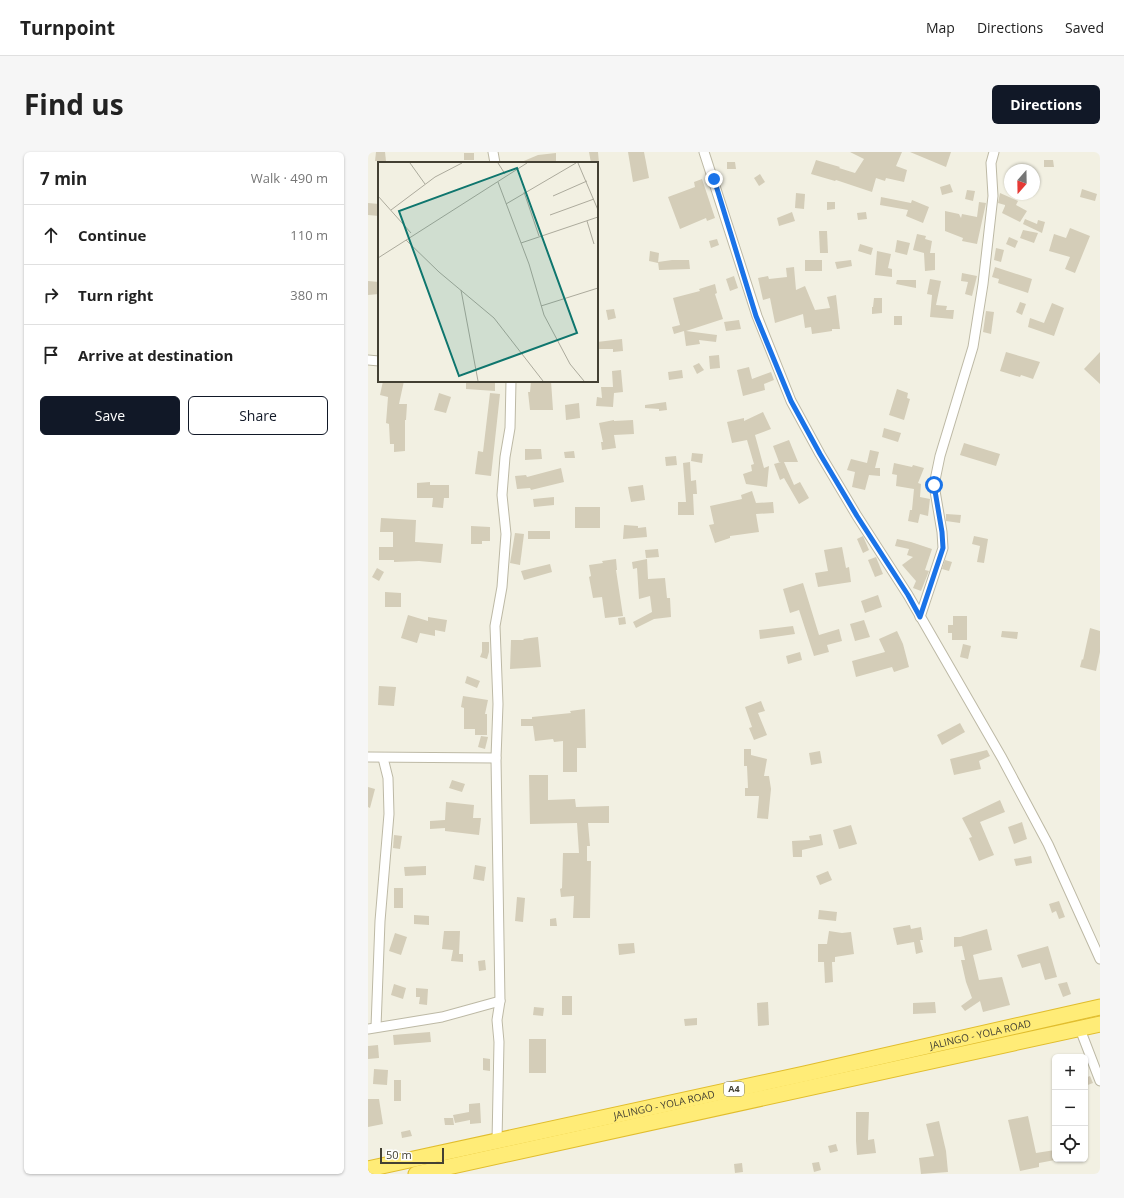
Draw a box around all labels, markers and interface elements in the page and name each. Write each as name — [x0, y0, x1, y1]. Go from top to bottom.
text: Turnpoint — [20, 15, 115, 41]
text: Map — [926, 18, 955, 37]
text: Directions — [977, 18, 1043, 37]
text: Saved — [1065, 18, 1104, 37]
text: Find us — [24, 85, 124, 123]
button: Directions — [992, 85, 1100, 124]
inset map — [378, 162, 598, 382]
north arrow — [1004, 164, 1040, 200]
text: 7 min — [40, 167, 87, 190]
text: Walk · 490 m — [251, 169, 328, 187]
route end — [705, 170, 723, 188]
icon: ahead — [40, 224, 62, 246]
text: Continue — [78, 225, 146, 245]
text: 110 m — [290, 226, 328, 244]
icon: right — [40, 284, 62, 306]
text: Turn right — [78, 285, 153, 305]
text: 380 m — [290, 286, 328, 304]
icon: arrive — [40, 344, 62, 366]
text: Arrive at destination — [78, 345, 233, 365]
button: Save — [40, 396, 180, 435]
button: Share — [188, 396, 328, 435]
route start — [925, 476, 943, 494]
street label: JALINGO - YOLA ROAD — [927, 1016, 1032, 1053]
map controls — [1052, 1054, 1088, 1162]
button: + — [1052, 1054, 1088, 1090]
road number: A4 — [724, 1082, 744, 1096]
street label: JALINGO - YOLA ROAD — [611, 1087, 716, 1123]
button: − — [1052, 1090, 1088, 1126]
button: locate — [1052, 1126, 1088, 1162]
scale bar — [380, 1146, 444, 1165]
text: 50 m — [386, 1147, 412, 1162]

